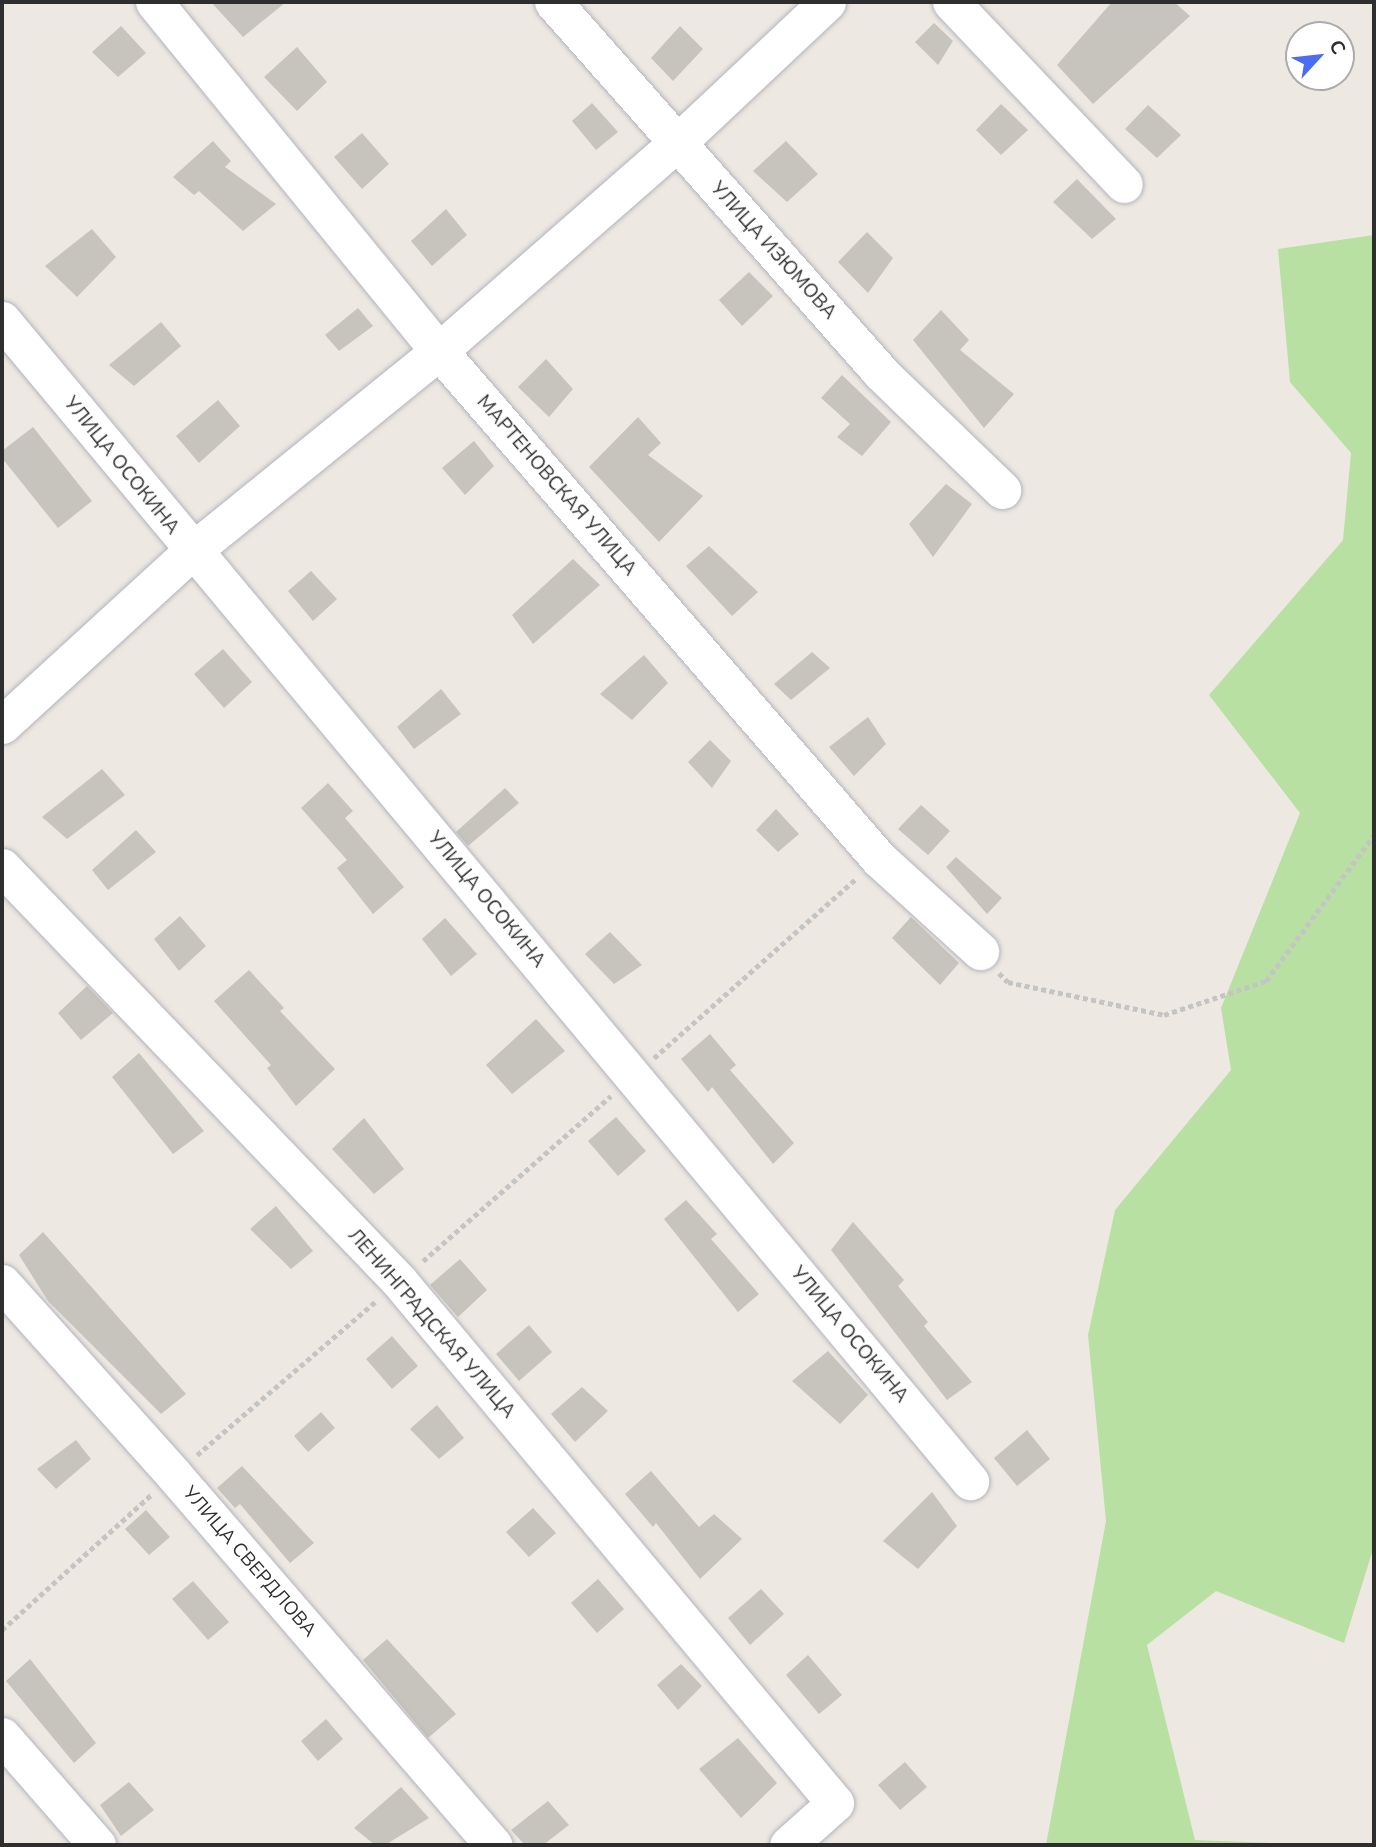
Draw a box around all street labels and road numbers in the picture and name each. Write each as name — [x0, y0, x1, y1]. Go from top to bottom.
street label: УЛИЦА ИЗЮМОВА — [705, 178, 841, 324]
street label: МАРТЕНОВСКАЯ УЛИЦА — [471, 391, 641, 581]
street label: УЛИЦА ОСОКИНА — [59, 393, 183, 539]
street label: УЛИЦА ОСОКИНА — [423, 827, 549, 973]
street label: ЛЕНИНГРАДСКАЯ УЛИЦА — [343, 1225, 519, 1423]
street label: УЛИЦА ОСОКИНА — [786, 1262, 912, 1408]
street label: УЛИЦА СВЕРДЛОВА — [177, 1482, 321, 1642]

